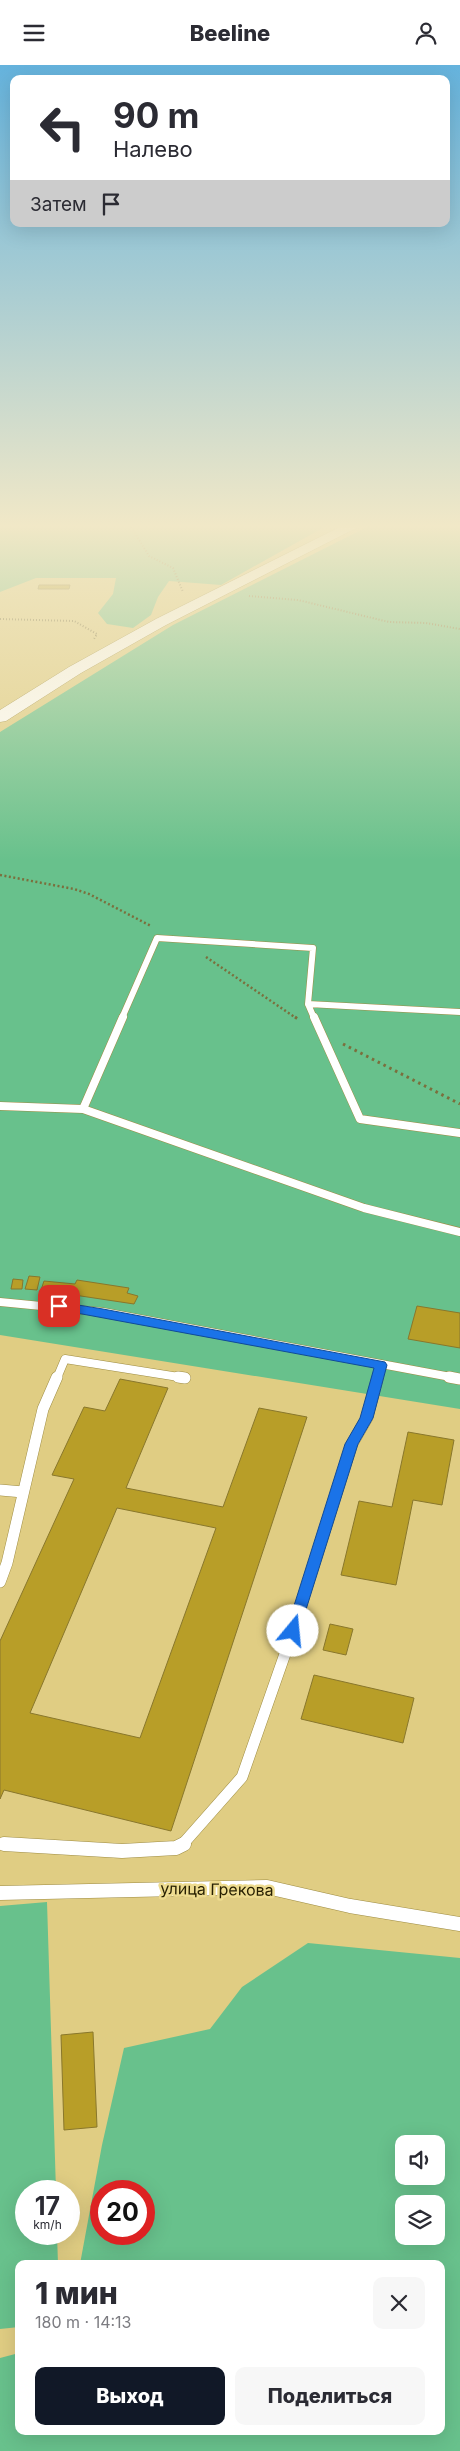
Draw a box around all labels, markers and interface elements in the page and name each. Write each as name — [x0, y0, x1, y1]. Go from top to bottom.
icon: menu — [20, 19, 48, 47]
icon: person — [412, 19, 440, 47]
text: Beeline — [190, 20, 270, 46]
text: 90 m — [113, 94, 200, 136]
icon: left — [30, 95, 95, 160]
text: Налево — [113, 136, 193, 162]
icon: arrive — [97, 190, 125, 218]
text: Затем — [30, 193, 87, 216]
pin — [38, 1285, 80, 1327]
icon: arrive — [45, 1292, 73, 1320]
position arrow — [266, 1604, 318, 1656]
street label: улица Грекова — [160, 1878, 274, 1900]
map controls — [395, 2135, 445, 2245]
button: sound — [395, 2135, 445, 2185]
speed limit sign: 20 — [90, 2180, 155, 2245]
text: 17 — [35, 2191, 60, 2221]
button: layers — [395, 2195, 445, 2245]
text: km/h — [33, 2217, 62, 2232]
text: 1 мин — [35, 2275, 118, 2311]
button: close — [373, 2277, 425, 2329]
text: 180 m · 14:13 — [35, 2312, 131, 2332]
button: Выход — [35, 2367, 225, 2425]
button: Поделиться — [235, 2367, 425, 2425]

